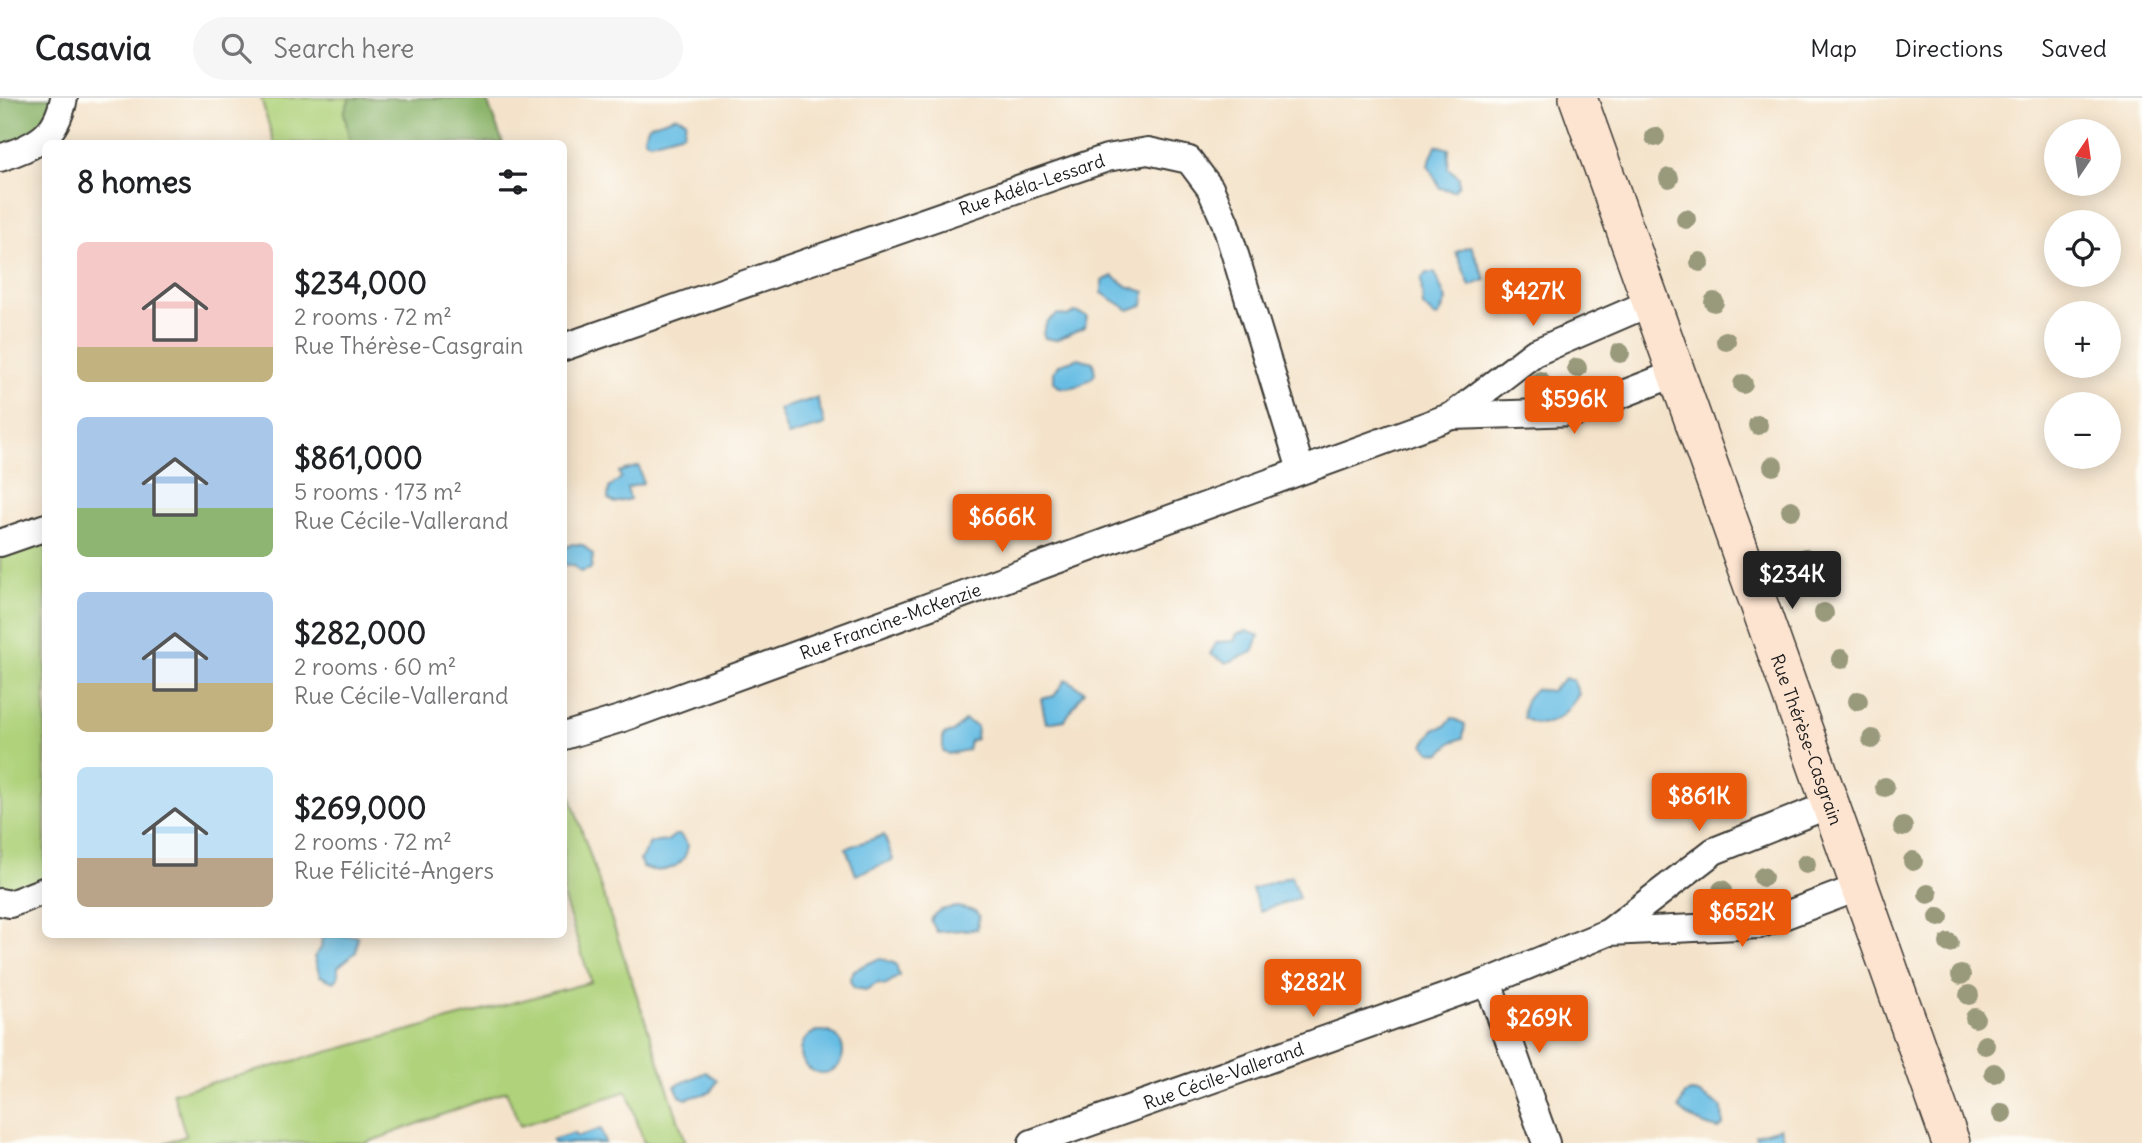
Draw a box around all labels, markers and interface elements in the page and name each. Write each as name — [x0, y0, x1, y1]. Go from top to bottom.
search box — [193, 17, 683, 80]
text: Casavia — [35, 27, 151, 69]
icon: search — [217, 29, 255, 67]
text: Search here — [273, 32, 414, 65]
text: Map — [1810, 33, 1857, 63]
text: Directions — [1895, 33, 2003, 63]
text: Saved — [2041, 33, 2107, 63]
north arrow — [2044, 119, 2121, 196]
map controls — [2044, 119, 2121, 469]
street label: Rue Adéla-Lessard — [956, 148, 1108, 220]
text: 8 homes — [77, 163, 192, 201]
icon: filters — [494, 163, 532, 201]
button: locate — [2044, 210, 2121, 287]
text: $234,000 — [294, 264, 427, 302]
pin: $427K — [1484, 268, 1582, 328]
icon: home — [133, 270, 217, 354]
text: $427K — [1501, 276, 1565, 305]
button: + — [2044, 301, 2121, 378]
text: 2 rooms · 72 m² — [294, 302, 452, 331]
text: Rue Thérèse-Casgrain — [294, 331, 523, 360]
pin: $596K — [1525, 376, 1623, 436]
text: $596K — [1541, 384, 1607, 413]
button: − — [2044, 392, 2121, 469]
text: $861,000 — [294, 439, 423, 477]
icon: home — [133, 445, 217, 529]
text: 5 rooms · 173 m² — [294, 477, 462, 506]
pin: $666K — [953, 494, 1051, 554]
text: $666K — [969, 502, 1035, 531]
text: Rue Cécile-Vallerand — [294, 506, 509, 535]
pin: $234K — [1743, 552, 1841, 611]
text: $234K — [1759, 559, 1825, 588]
street label: Rue Francine-McKenzie — [796, 577, 984, 664]
text: $282,000 — [294, 614, 426, 652]
icon: home — [133, 620, 217, 704]
street label: Rue Thérèse-Casgrain — [1766, 651, 1848, 828]
text: 2 rooms · 60 m² — [294, 652, 456, 681]
text: Rue Cécile-Vallerand — [294, 681, 509, 710]
pin: $861K — [1650, 774, 1748, 833]
text: $861K — [1668, 781, 1730, 810]
text: $269,000 — [294, 789, 427, 827]
icon: home — [133, 795, 217, 879]
text: 2 rooms · 72 m² — [294, 827, 452, 856]
text: Rue Félicité-Angers — [294, 856, 494, 885]
pin: $652K — [1693, 890, 1791, 949]
text: $652K — [1709, 897, 1775, 926]
pin: $282K — [1264, 960, 1362, 1019]
text: $282K — [1280, 967, 1346, 996]
pin: $269K — [1490, 996, 1588, 1055]
text: $269K — [1506, 1003, 1572, 1032]
street label: Rue Cécile-Vallerand — [1140, 1036, 1307, 1114]

